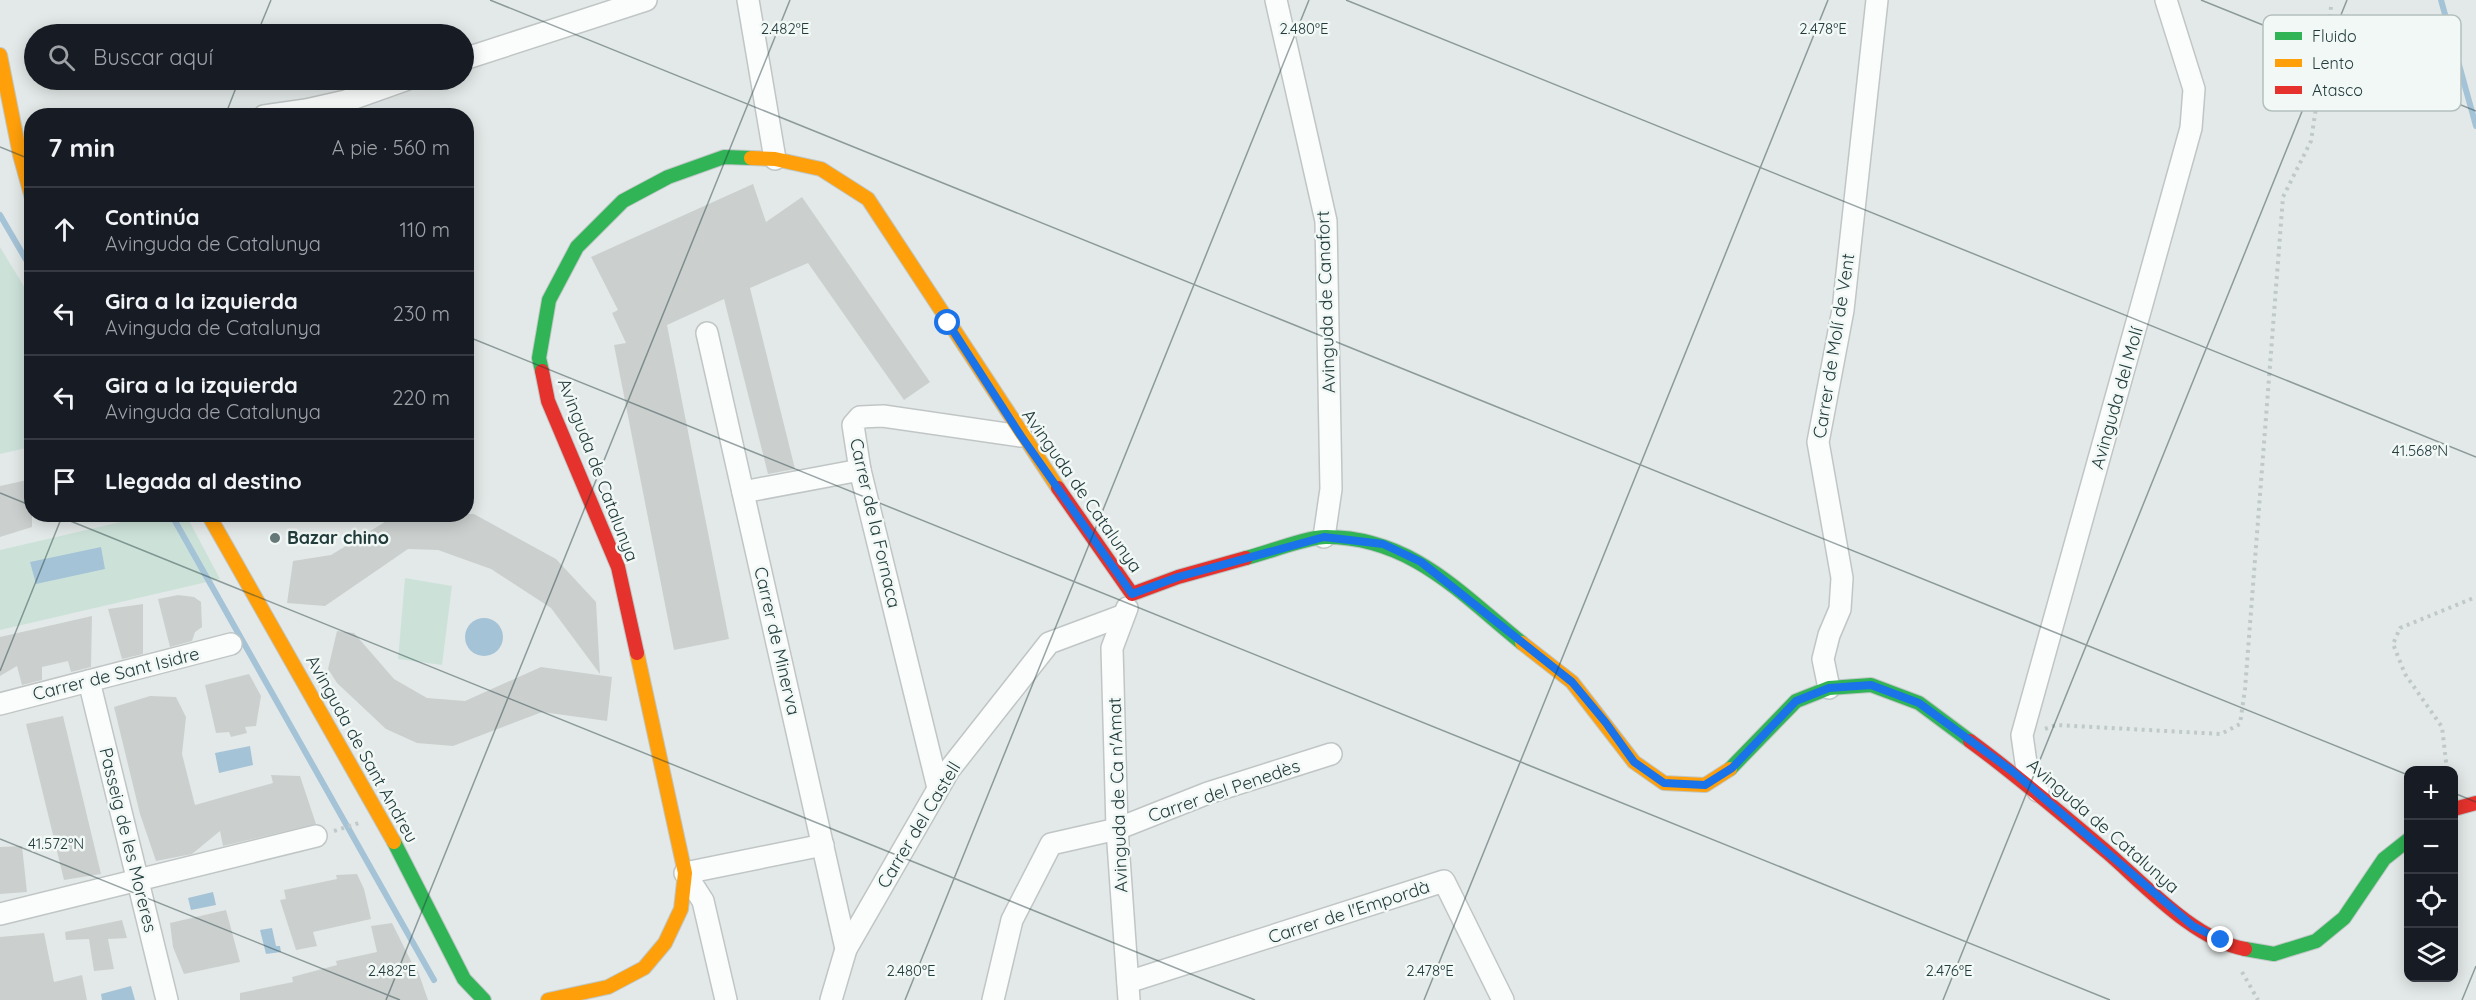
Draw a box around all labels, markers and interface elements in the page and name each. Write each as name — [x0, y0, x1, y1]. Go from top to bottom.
legend — [2263, 15, 2461, 111]
text: 2.482°E — [761, 19, 809, 38]
text: 2.480°E — [1279, 19, 1329, 38]
text: 2.478°E — [1799, 19, 1847, 38]
search box — [24, 24, 474, 90]
text: Fluido — [2312, 26, 2357, 46]
icon: search — [45, 41, 78, 74]
text: Buscar aquí — [93, 43, 213, 71]
text: Lento — [2312, 53, 2354, 73]
text: Atasco — [2312, 80, 2363, 100]
text: 7 min — [48, 131, 115, 164]
text: A pie · 560 m — [332, 135, 450, 160]
text: Continúa — [105, 203, 200, 231]
street label: Avinguda de Canafort — [1311, 210, 1340, 394]
icon: ahead — [48, 213, 81, 246]
text: 110 m — [400, 217, 450, 242]
text: Avinguda de Catalunya — [105, 231, 321, 256]
street label: Carrer de Molí de Vent — [1808, 252, 1859, 440]
text: Gira a la izquierda — [105, 287, 298, 315]
icon: left — [48, 297, 81, 330]
text: 230 m — [393, 301, 450, 326]
route start — [934, 309, 960, 335]
text: Avinguda de Catalunya — [105, 315, 321, 340]
street label: Avinguda del Molí — [2085, 324, 2148, 472]
text: Gira a la izquierda — [105, 371, 298, 399]
street label: Avinguda de Catalunya — [553, 375, 644, 565]
icon: left — [48, 381, 81, 414]
text: 220 m — [392, 385, 450, 410]
text: Avinguda de Catalunya — [105, 399, 321, 424]
street label: Avinguda de Catalunya — [1017, 404, 1148, 577]
street label: Carrer de la Fornaca — [845, 436, 906, 610]
text: 41.568°N — [2392, 441, 2448, 460]
icon: arrive — [48, 465, 81, 498]
text: Llegada al destino — [105, 467, 302, 495]
place label: Bazar chino — [287, 526, 389, 549]
marker: Bazar chino — [268, 531, 282, 545]
street label: Carrer de Minerva — [749, 564, 806, 717]
street label: Carrer de Sant Isidre — [30, 642, 202, 705]
street label: Avinguda de Sant Andreu — [301, 651, 424, 847]
street label: Avinguda de Ca n'Amat — [1103, 697, 1132, 893]
street label: Passeig de les Moreres — [94, 745, 163, 935]
street label: Avinguda de Catalunya — [2022, 753, 2184, 898]
street label: Carrer del Penedès — [1145, 754, 1303, 827]
street label: Carrer del Castell — [872, 757, 965, 892]
map controls — [2404, 766, 2458, 982]
button: + — [2404, 766, 2458, 820]
button: − — [2404, 820, 2458, 874]
text: 41.572°N — [28, 834, 84, 853]
button: locate — [2404, 874, 2458, 928]
street label: Carrer de l'Empordà — [1265, 875, 1433, 948]
route end — [2207, 926, 2233, 952]
button: layers — [2404, 928, 2458, 982]
text: 2.482°E — [368, 961, 416, 980]
text: 2.480°E — [886, 961, 936, 980]
text: 2.478°E — [1406, 961, 1454, 980]
text: 2.476°E — [1926, 961, 1972, 980]

